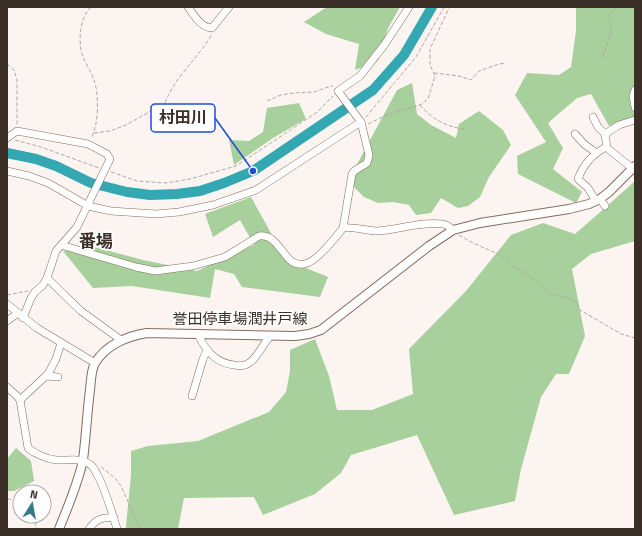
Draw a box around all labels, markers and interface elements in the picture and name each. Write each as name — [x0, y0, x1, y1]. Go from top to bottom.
callout: 村田川 — [151, 104, 215, 132]
text: 村田川 — [159, 105, 207, 129]
district label: 番場 — [79, 228, 113, 254]
street label: 誉田停車場潤井戸線 — [172, 307, 308, 330]
north arrow — [12, 484, 52, 524]
text: N — [29, 486, 39, 503]

